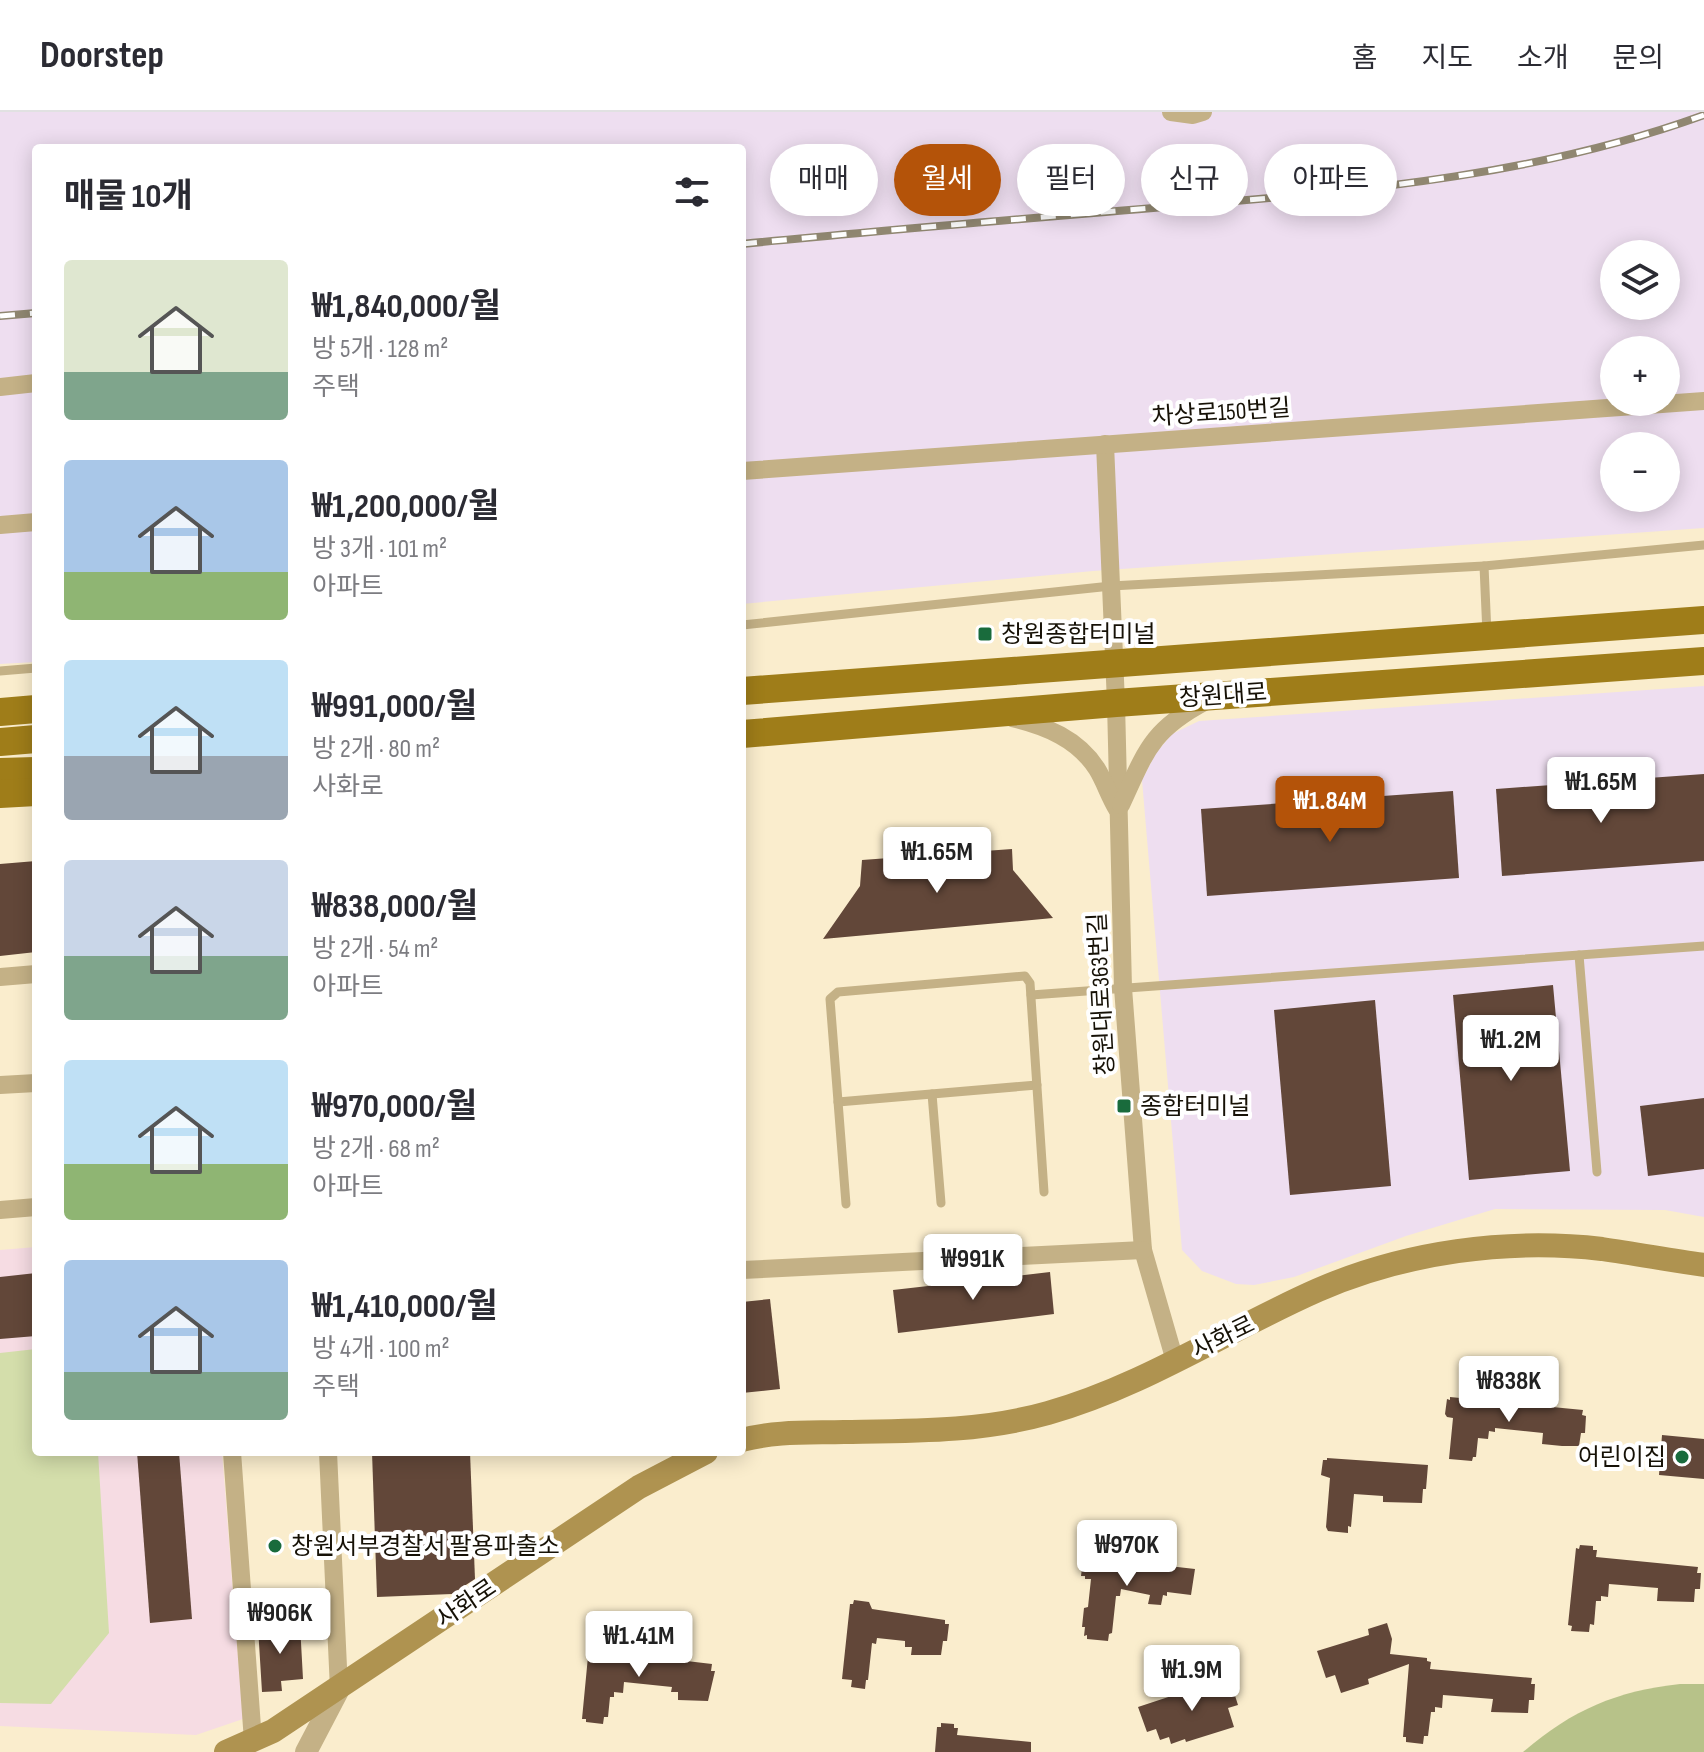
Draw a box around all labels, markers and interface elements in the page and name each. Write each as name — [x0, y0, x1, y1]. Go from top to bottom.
text: Doorstep — [40, 33, 164, 78]
text: 홈 — [1352, 42, 1377, 75]
text: 지도 — [1421, 42, 1473, 75]
text: 소개 — [1517, 42, 1568, 75]
text: 문의 — [1612, 42, 1664, 75]
chip: 매매 — [770, 144, 878, 216]
chip: 월세 — [894, 144, 1001, 216]
chip: 필터 — [1017, 144, 1125, 216]
chip: 신규 — [1141, 144, 1248, 216]
chip: 아파트 — [1264, 144, 1397, 216]
icon: filters — [670, 170, 714, 214]
text: 매물 10개 — [64, 176, 193, 217]
map controls — [1600, 240, 1680, 512]
button: layers — [1600, 240, 1680, 320]
text: ₩1,840,000/월 — [312, 286, 501, 327]
icon: home — [128, 292, 224, 388]
text: 방 5개 · 128 m² — [312, 334, 448, 365]
button: + — [1600, 336, 1680, 416]
text: 주택 — [312, 372, 360, 403]
street label: 차상로150번길 — [1151, 393, 1291, 432]
button: − — [1600, 432, 1680, 512]
text: ₩1,200,000/월 — [312, 486, 499, 527]
icon: home — [128, 492, 224, 588]
text: 방 3개 · 101 m² — [312, 534, 447, 565]
text: 아파트 — [312, 572, 384, 603]
place label: 창원종합터미널 — [1001, 620, 1156, 649]
marker: 창원종합터미널 — [976, 625, 994, 643]
street label: 창원대로 — [1178, 678, 1268, 713]
text: ₩991,000/월 — [312, 686, 477, 727]
icon: home — [128, 692, 224, 788]
text: 방 2개 · 80 m² — [312, 734, 440, 765]
pin: ₩1.65M — [1536, 757, 1666, 825]
text: ₩1.65M — [1565, 767, 1637, 798]
text: 사화로 — [312, 772, 384, 803]
pin: ₩1.84M — [1265, 776, 1395, 844]
text: ₩1.84M — [1293, 786, 1367, 817]
pin: ₩1.65M — [872, 827, 1002, 895]
text: ₩1.65M — [901, 837, 973, 868]
text: ₩838,000/월 — [312, 886, 478, 927]
icon: home — [128, 892, 224, 988]
street label: 창원대로363번길 — [1083, 912, 1120, 1076]
text: 방 2개 · 54 m² — [312, 934, 438, 965]
text: 아파트 — [312, 972, 384, 1003]
pin: ₩1.2M — [1455, 1015, 1567, 1083]
text: ₩1.2M — [1481, 1025, 1541, 1056]
text: ₩970,000/월 — [312, 1086, 477, 1127]
icon: home — [128, 1092, 224, 1188]
place label: 종합터미널 — [1140, 1092, 1250, 1121]
marker: 종합터미널 — [1115, 1097, 1133, 1115]
text: 방 2개 · 68 m² — [312, 1134, 440, 1165]
text: 아파트 — [312, 1172, 384, 1203]
pin: ₩991K — [917, 1234, 1029, 1302]
text: ₩991K — [941, 1244, 1005, 1275]
text: ₩1,410,000/월 — [312, 1286, 498, 1327]
icon: home — [128, 1292, 224, 1388]
street label: 사화로 — [1187, 1310, 1259, 1365]
text: 방 4개 · 100 m² — [312, 1334, 450, 1365]
pin: ₩838K — [1453, 1356, 1565, 1424]
text: ₩838K — [1477, 1366, 1541, 1397]
text: 주택 — [312, 1372, 360, 1403]
place label: 어린이집 — [1578, 1443, 1666, 1472]
marker: 어린이집 — [1673, 1448, 1691, 1466]
pin: ₩970K — [1071, 1520, 1183, 1588]
text: ₩970K — [1095, 1530, 1159, 1561]
place label: 창원서부경찰서 팔용파출소 — [291, 1532, 560, 1561]
marker: 창원서부경찰서 팔용파출소 — [266, 1537, 284, 1555]
street label: 사화로 — [431, 1573, 502, 1634]
pin: ₩906K — [224, 1588, 336, 1656]
text: ₩906K — [247, 1598, 313, 1629]
pin: ₩1.41M — [574, 1611, 704, 1679]
text: ₩1.41M — [604, 1621, 674, 1652]
pin: ₩1.9M — [1136, 1645, 1248, 1713]
text: ₩1.9M — [1162, 1655, 1222, 1686]

